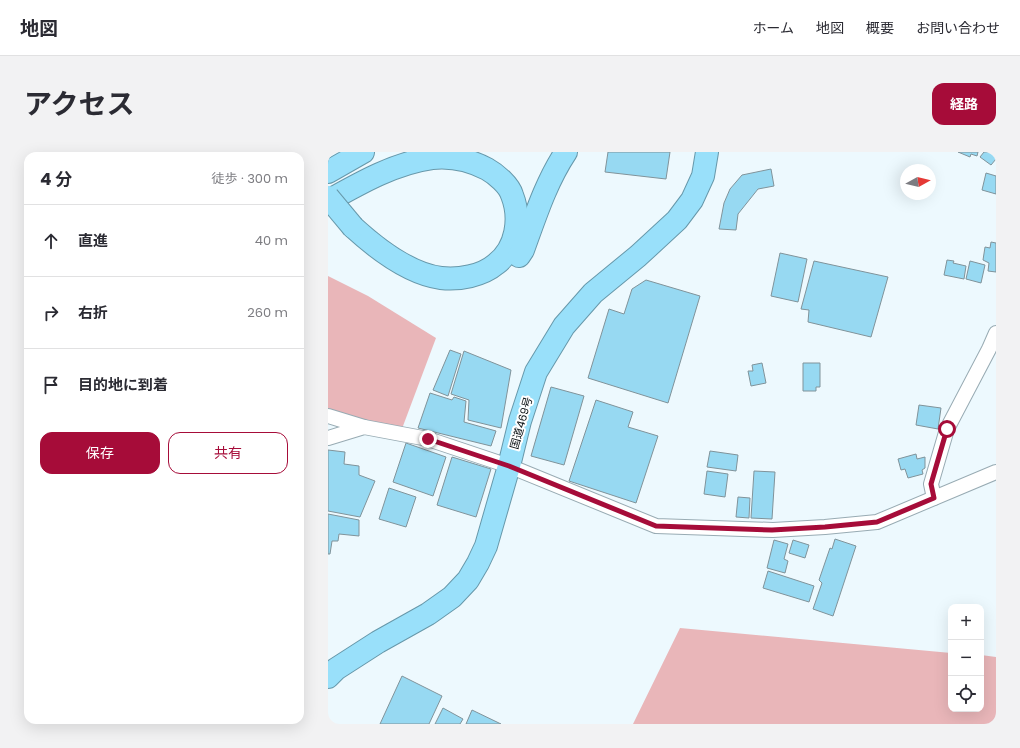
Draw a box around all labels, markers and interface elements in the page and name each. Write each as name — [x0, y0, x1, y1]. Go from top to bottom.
text: 地図 — [20, 15, 58, 42]
text: ホーム — [752, 18, 794, 38]
text: 地図 — [816, 18, 844, 38]
text: 概要 — [866, 18, 894, 38]
text: お問い合わせ — [916, 18, 1000, 38]
button: 経路 — [932, 83, 996, 125]
text: アクセス — [24, 85, 135, 124]
north arrow — [900, 164, 936, 200]
text: 4 分 — [40, 167, 72, 191]
text: 徒歩 · 300 m — [211, 169, 288, 188]
icon: ahead — [40, 230, 62, 252]
text: 直進 — [78, 230, 108, 251]
text: 40 m — [255, 231, 288, 250]
icon: right — [40, 302, 62, 324]
text: 右折 — [78, 302, 108, 323]
text: 260 m — [247, 303, 288, 322]
icon: arrive — [40, 374, 62, 396]
text: 目的地に到着 — [78, 374, 168, 395]
street label: 国道469号 — [506, 395, 536, 451]
route start — [938, 420, 956, 438]
route end — [419, 430, 437, 448]
button: 保存 — [40, 432, 160, 474]
button: 共有 — [168, 432, 288, 474]
map controls — [948, 604, 984, 712]
button: + — [948, 604, 984, 640]
button: − — [948, 640, 984, 676]
button: locate — [948, 676, 984, 712]

